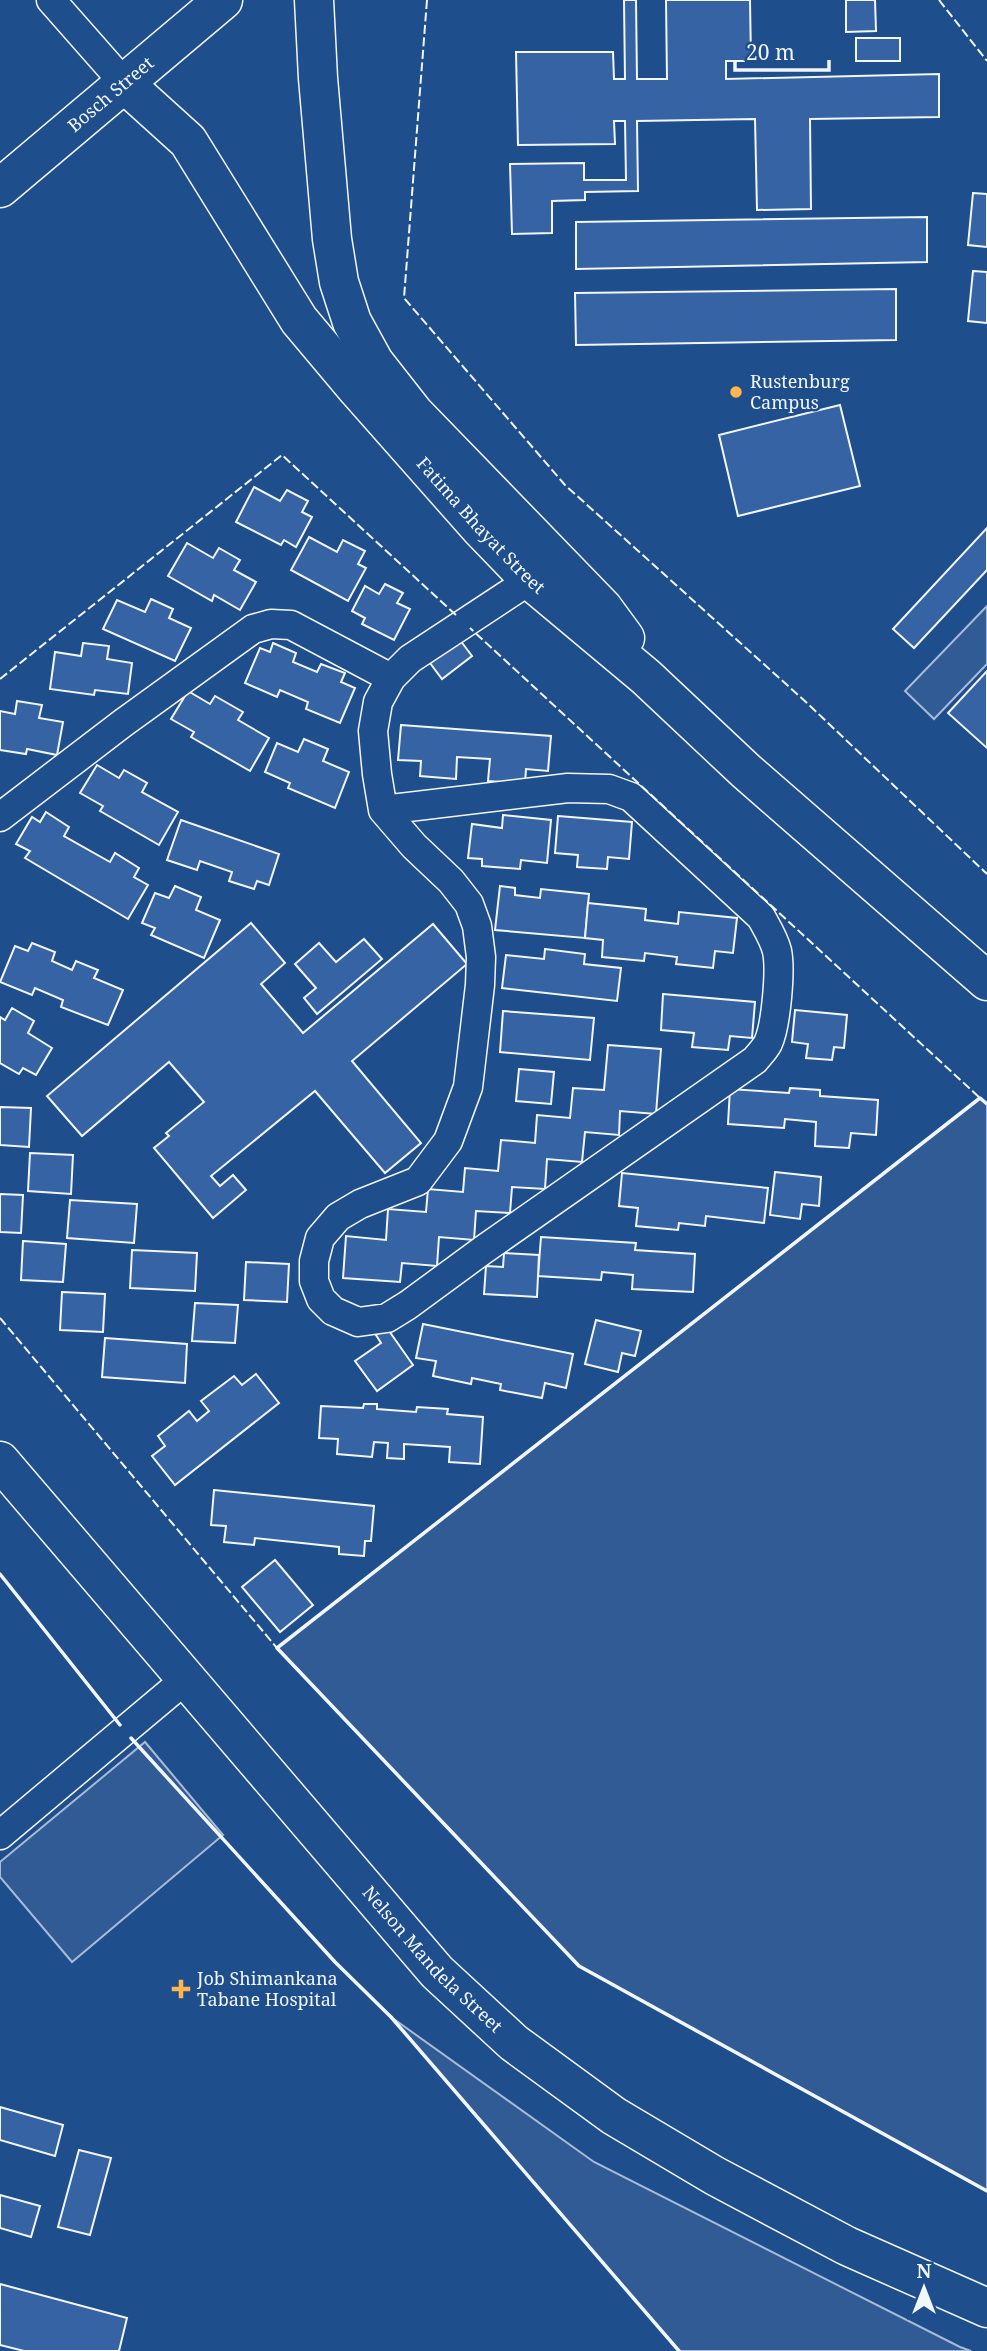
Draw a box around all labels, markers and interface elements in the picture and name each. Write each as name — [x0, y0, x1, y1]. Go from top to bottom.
scale bar — [735, 28, 830, 72]
text: 20 m — [746, 38, 795, 66]
street label: Bosch Street — [62, 51, 158, 137]
place label: Rustenburg Campus — [750, 369, 850, 414]
marker: Rustenburg Campus — [728, 384, 744, 400]
street label: Fatima Bhayat Street — [412, 452, 550, 599]
street label: Nelson Mandela Street — [358, 1880, 508, 2037]
place label: Job Shimankana Tabane Hospital — [196, 1966, 338, 2011]
marker: Job Shimankana Tabane Hospital — [171, 1979, 191, 1999]
north arrow — [889, 2253, 959, 2323]
text: N — [917, 2258, 932, 2284]

